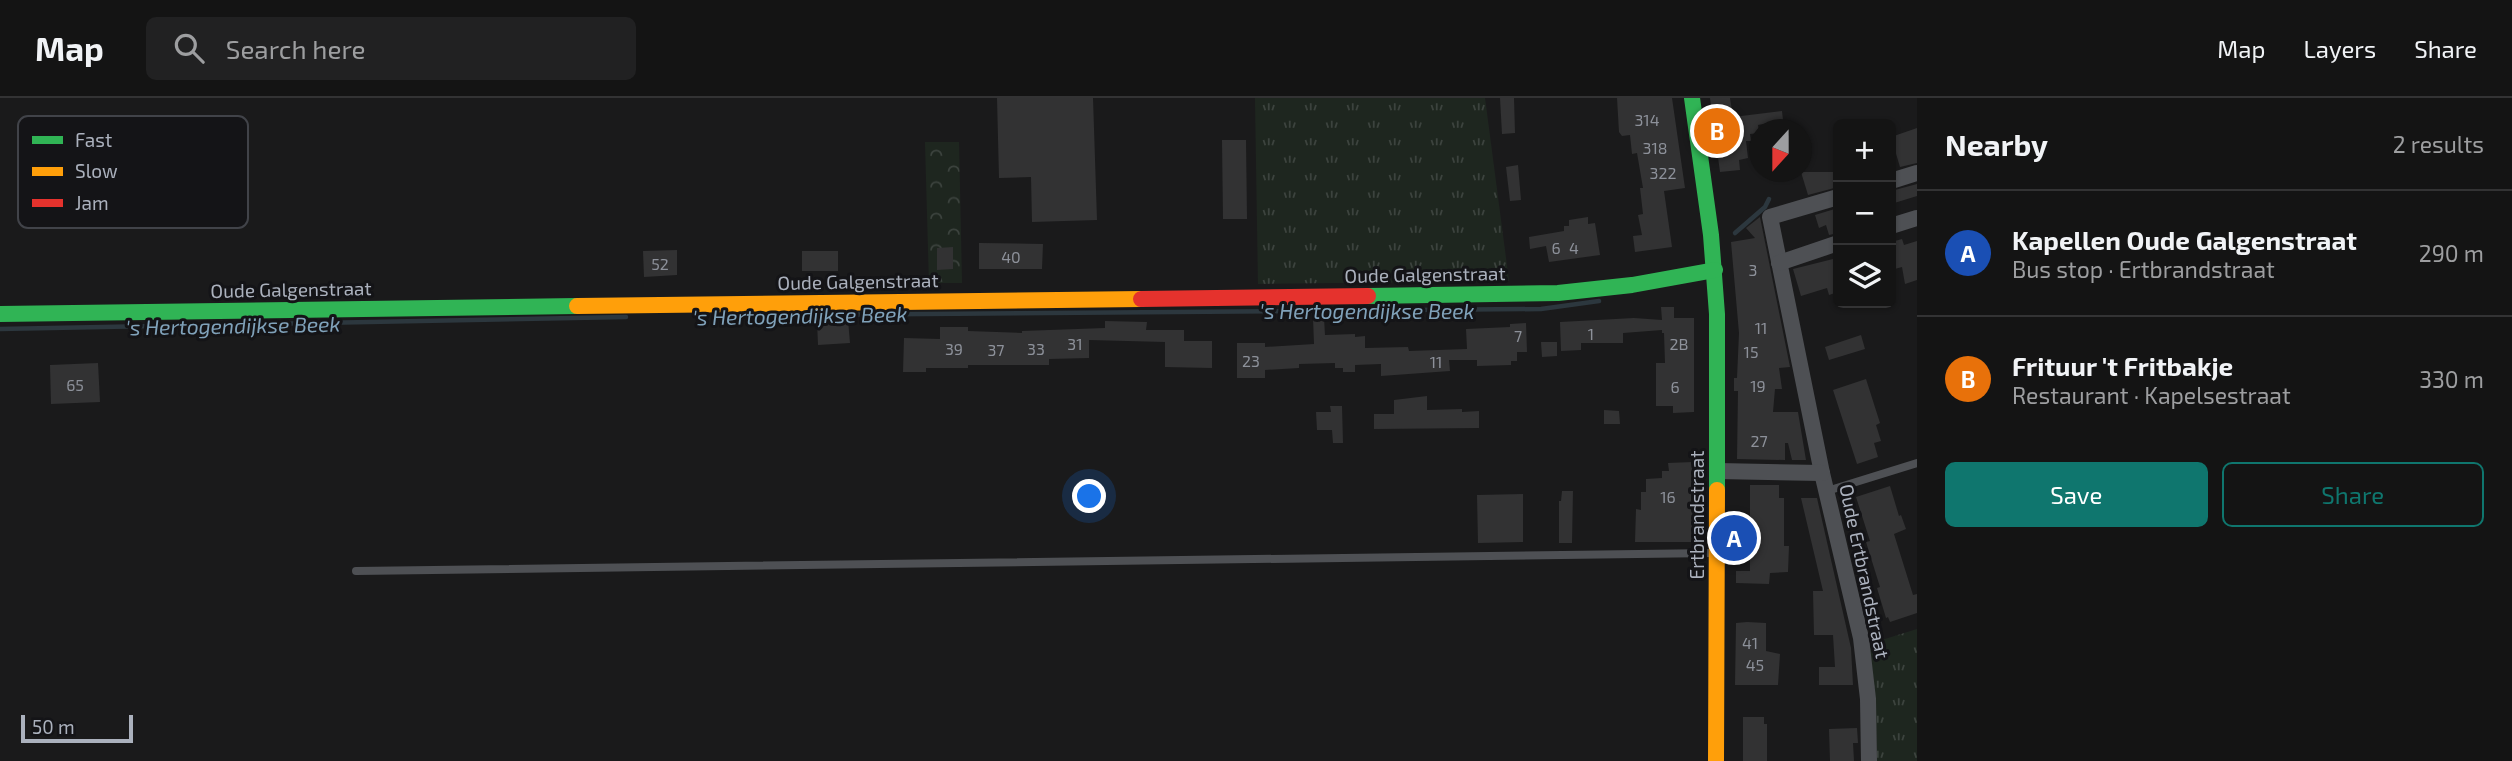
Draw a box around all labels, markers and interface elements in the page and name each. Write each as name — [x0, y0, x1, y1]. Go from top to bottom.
search box — [146, 17, 636, 80]
text: Map — [35, 28, 104, 68]
icon: search — [170, 29, 208, 67]
text: Search here — [226, 33, 365, 64]
text: Map — [2217, 34, 2265, 63]
text: Layers — [2303, 34, 2376, 63]
text: Share — [2414, 34, 2477, 63]
pin: B — [1694, 105, 1740, 157]
house number: 314 — [1634, 110, 1660, 129]
legend — [18, 116, 248, 228]
north arrow — [1749, 119, 1812, 182]
map controls — [1833, 119, 1896, 308]
button: + — [1833, 119, 1896, 182]
text: Nearby — [1945, 126, 2048, 162]
text: Fast — [75, 128, 112, 151]
text: 2 results — [2393, 130, 2484, 158]
house number: 318 — [1643, 138, 1667, 157]
text: Slow — [75, 159, 118, 182]
house number: 322 — [1650, 163, 1676, 182]
button: − — [1833, 182, 1896, 245]
text: Jam — [75, 191, 109, 214]
text: Kapellen Oude Galgenstraat — [2012, 224, 2357, 255]
house number: 6 — [1551, 238, 1561, 257]
house number: 4 — [1569, 238, 1579, 257]
text: A — [1960, 239, 1976, 267]
text: 290 m — [2419, 239, 2484, 267]
button: layers — [1833, 245, 1896, 308]
house number: 40 — [1001, 247, 1021, 266]
house number: 52 — [651, 254, 669, 273]
text: Bus stop · Ertbrandstraat — [2012, 255, 2275, 283]
house number: 3 — [1749, 260, 1757, 279]
street label: Oude Galgenstraat — [1344, 261, 1506, 287]
street label: Oude Galgenstraat — [777, 268, 939, 294]
street label: Oude Galgenstraat — [210, 276, 372, 302]
water label: 's Hertogendijkse Beek — [1260, 298, 1474, 324]
water label: 's Hertogendijkse Beek — [692, 301, 908, 330]
water label: 's Hertogendijkse Beek — [125, 311, 341, 340]
house number: 11 — [1755, 318, 1767, 337]
house number: 1 — [1588, 324, 1594, 343]
house number: 7 — [1514, 326, 1522, 345]
house number: 31 — [1067, 334, 1083, 353]
house number: 2B — [1670, 334, 1688, 353]
house number: 39 — [945, 339, 963, 358]
house number: 33 — [1027, 339, 1045, 358]
house number: 37 — [987, 340, 1005, 359]
house number: 15 — [1744, 342, 1758, 361]
text: Frituur 't Fritbakje — [2012, 350, 2233, 381]
house number: 23 — [1242, 351, 1260, 370]
house number: 11 — [1430, 352, 1442, 371]
text: B — [1961, 365, 1975, 393]
text: 330 m — [2419, 365, 2484, 393]
house number: 65 — [66, 375, 84, 394]
house number: 19 — [1750, 376, 1766, 395]
house number: 6 — [1670, 377, 1680, 396]
text: Restaurant · Kapelsestraat — [2012, 381, 2291, 409]
house number: 27 — [1750, 431, 1768, 450]
street label: Ertbrandstraat — [1685, 451, 1708, 579]
button: Save — [1945, 462, 2208, 527]
button: Share — [2222, 462, 2484, 527]
your location — [1072, 479, 1106, 513]
street label: Oude Ertbrandstraat — [1835, 482, 1895, 660]
house number: 16 — [1660, 487, 1676, 506]
pin: A — [1711, 512, 1757, 564]
house number: 41 — [1742, 633, 1758, 652]
house number: 45 — [1746, 655, 1764, 674]
scale bar — [21, 712, 133, 744]
text: 50 m — [32, 715, 75, 738]

